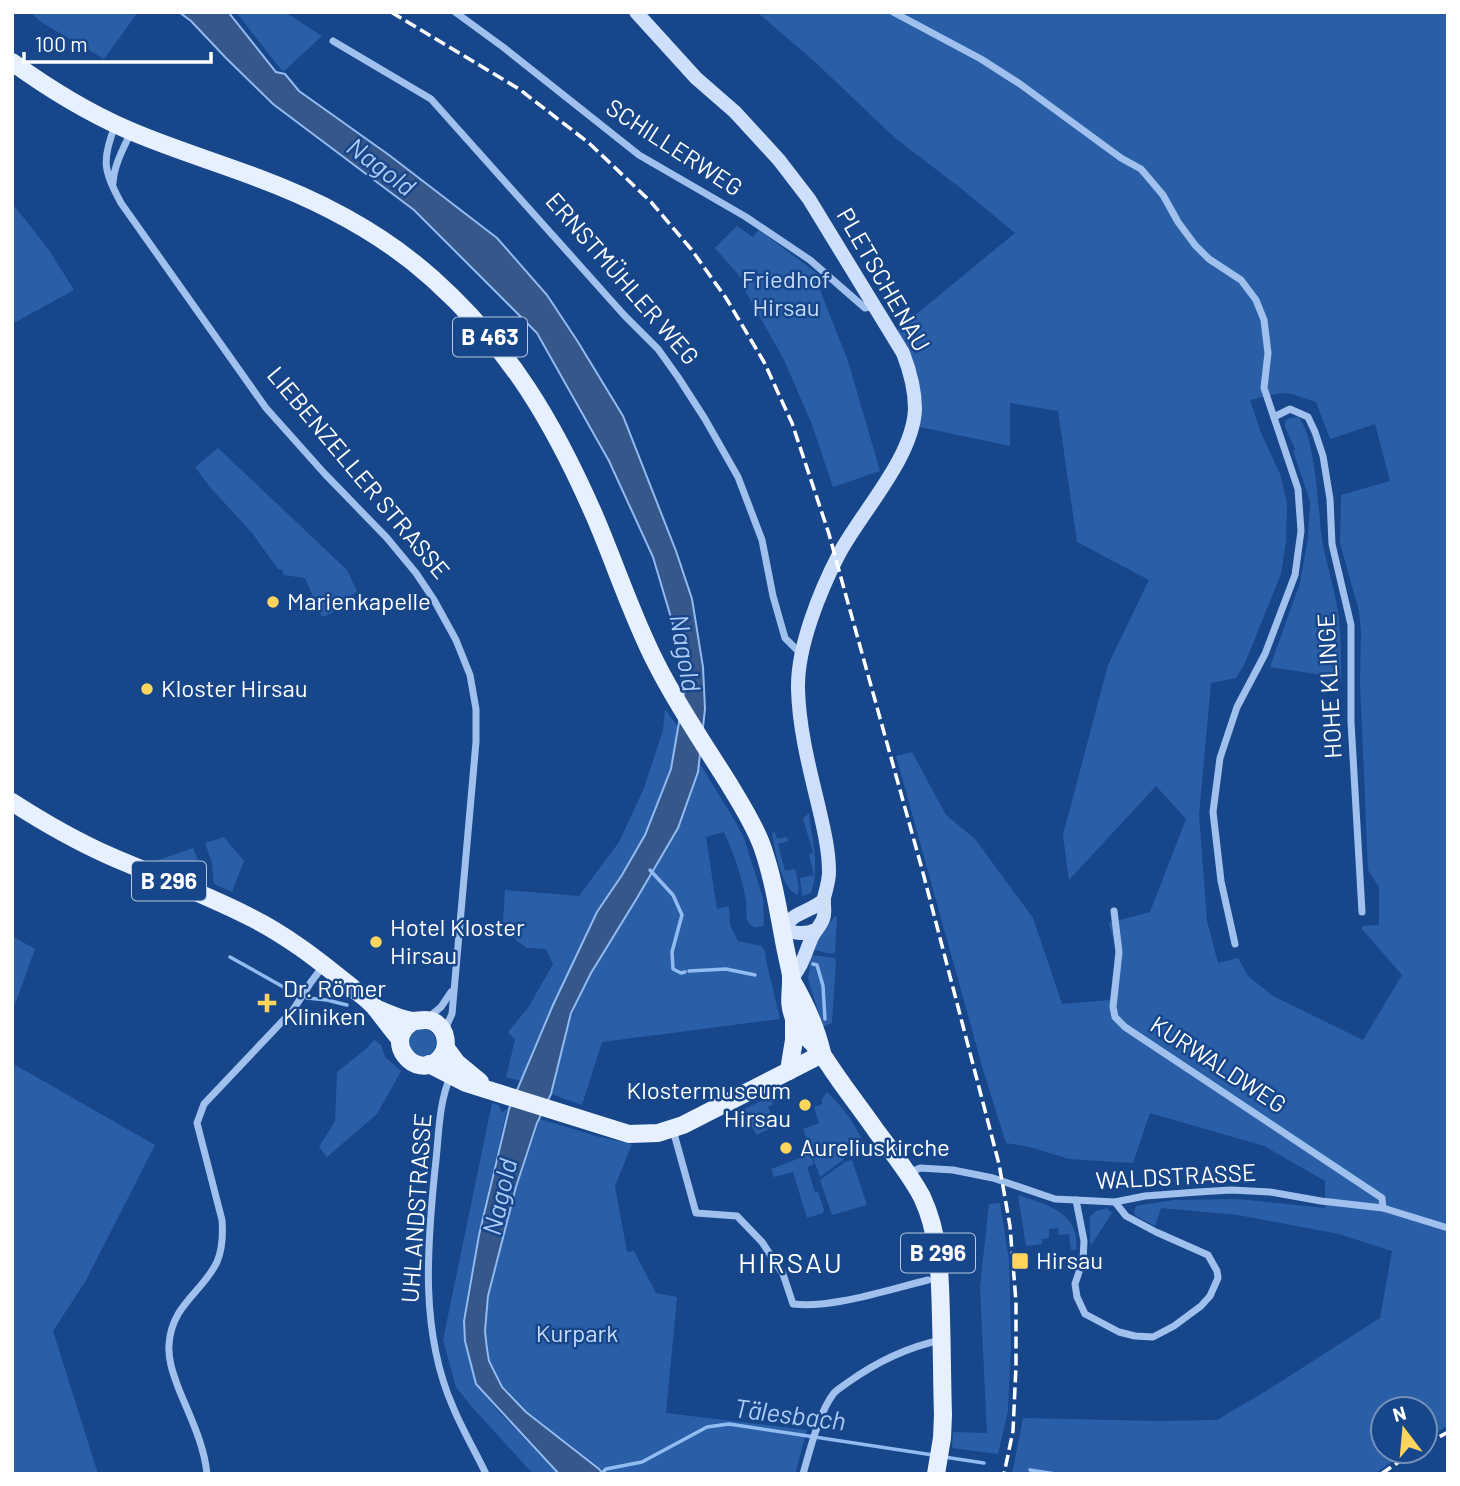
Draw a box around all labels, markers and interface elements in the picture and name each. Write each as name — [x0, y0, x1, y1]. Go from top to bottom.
scale bar — [24, 21, 212, 65]
text: 100 m — [35, 31, 88, 56]
street label: SCHILLERWEG — [601, 92, 748, 202]
water label: Nagold — [342, 130, 422, 202]
street label: ERNSTMÜHLER WEG — [540, 186, 706, 370]
street label: PLETSCHENAU — [831, 202, 937, 356]
park label: Friedhof Hirsau — [742, 264, 830, 321]
road number: B 463 — [453, 318, 527, 356]
street label: LIEBENZELLER STRASSE — [262, 360, 456, 584]
place label: Marienkapelle — [287, 586, 431, 615]
marker: Marienkapelle — [265, 594, 281, 610]
water label: Nagold — [664, 612, 709, 694]
street label: HOHE KLINGE — [1310, 613, 1347, 760]
place label: Kloster Hirsau — [161, 673, 308, 702]
marker: Kloster Hirsau — [139, 681, 155, 697]
road number: B 296 — [132, 862, 206, 900]
place label: Hotel Kloster Hirsau — [390, 912, 525, 969]
marker: Hotel Kloster Hirsau — [368, 934, 384, 950]
place label: Dr. Römer Kliniken — [283, 973, 386, 1030]
marker: Dr. Römer Kliniken — [257, 993, 277, 1013]
street label: KURWALDWEG — [1145, 1009, 1292, 1118]
place label: Klostermuseum Hirsau — [627, 1075, 791, 1132]
marker: Klostermuseum Hirsau — [797, 1097, 813, 1113]
street label: UHLANDSTRASSE — [394, 1112, 437, 1304]
place label: Aureliuskirche — [800, 1132, 950, 1161]
marker: Aureliuskirche — [778, 1140, 794, 1156]
water label: Nagold — [475, 1155, 522, 1238]
street label: WALDSTRASSE — [1095, 1157, 1257, 1194]
road number: B 296 — [901, 1234, 975, 1272]
district label: HIRSAU — [738, 1245, 844, 1279]
place label: Hirsau — [1036, 1245, 1103, 1274]
marker: Hirsau — [1010, 1251, 1030, 1271]
park label: Kurpark — [536, 1318, 618, 1347]
water label: Tälesbach — [733, 1391, 848, 1436]
north arrow — [1369, 1395, 1439, 1465]
text: N — [1390, 1400, 1408, 1426]

